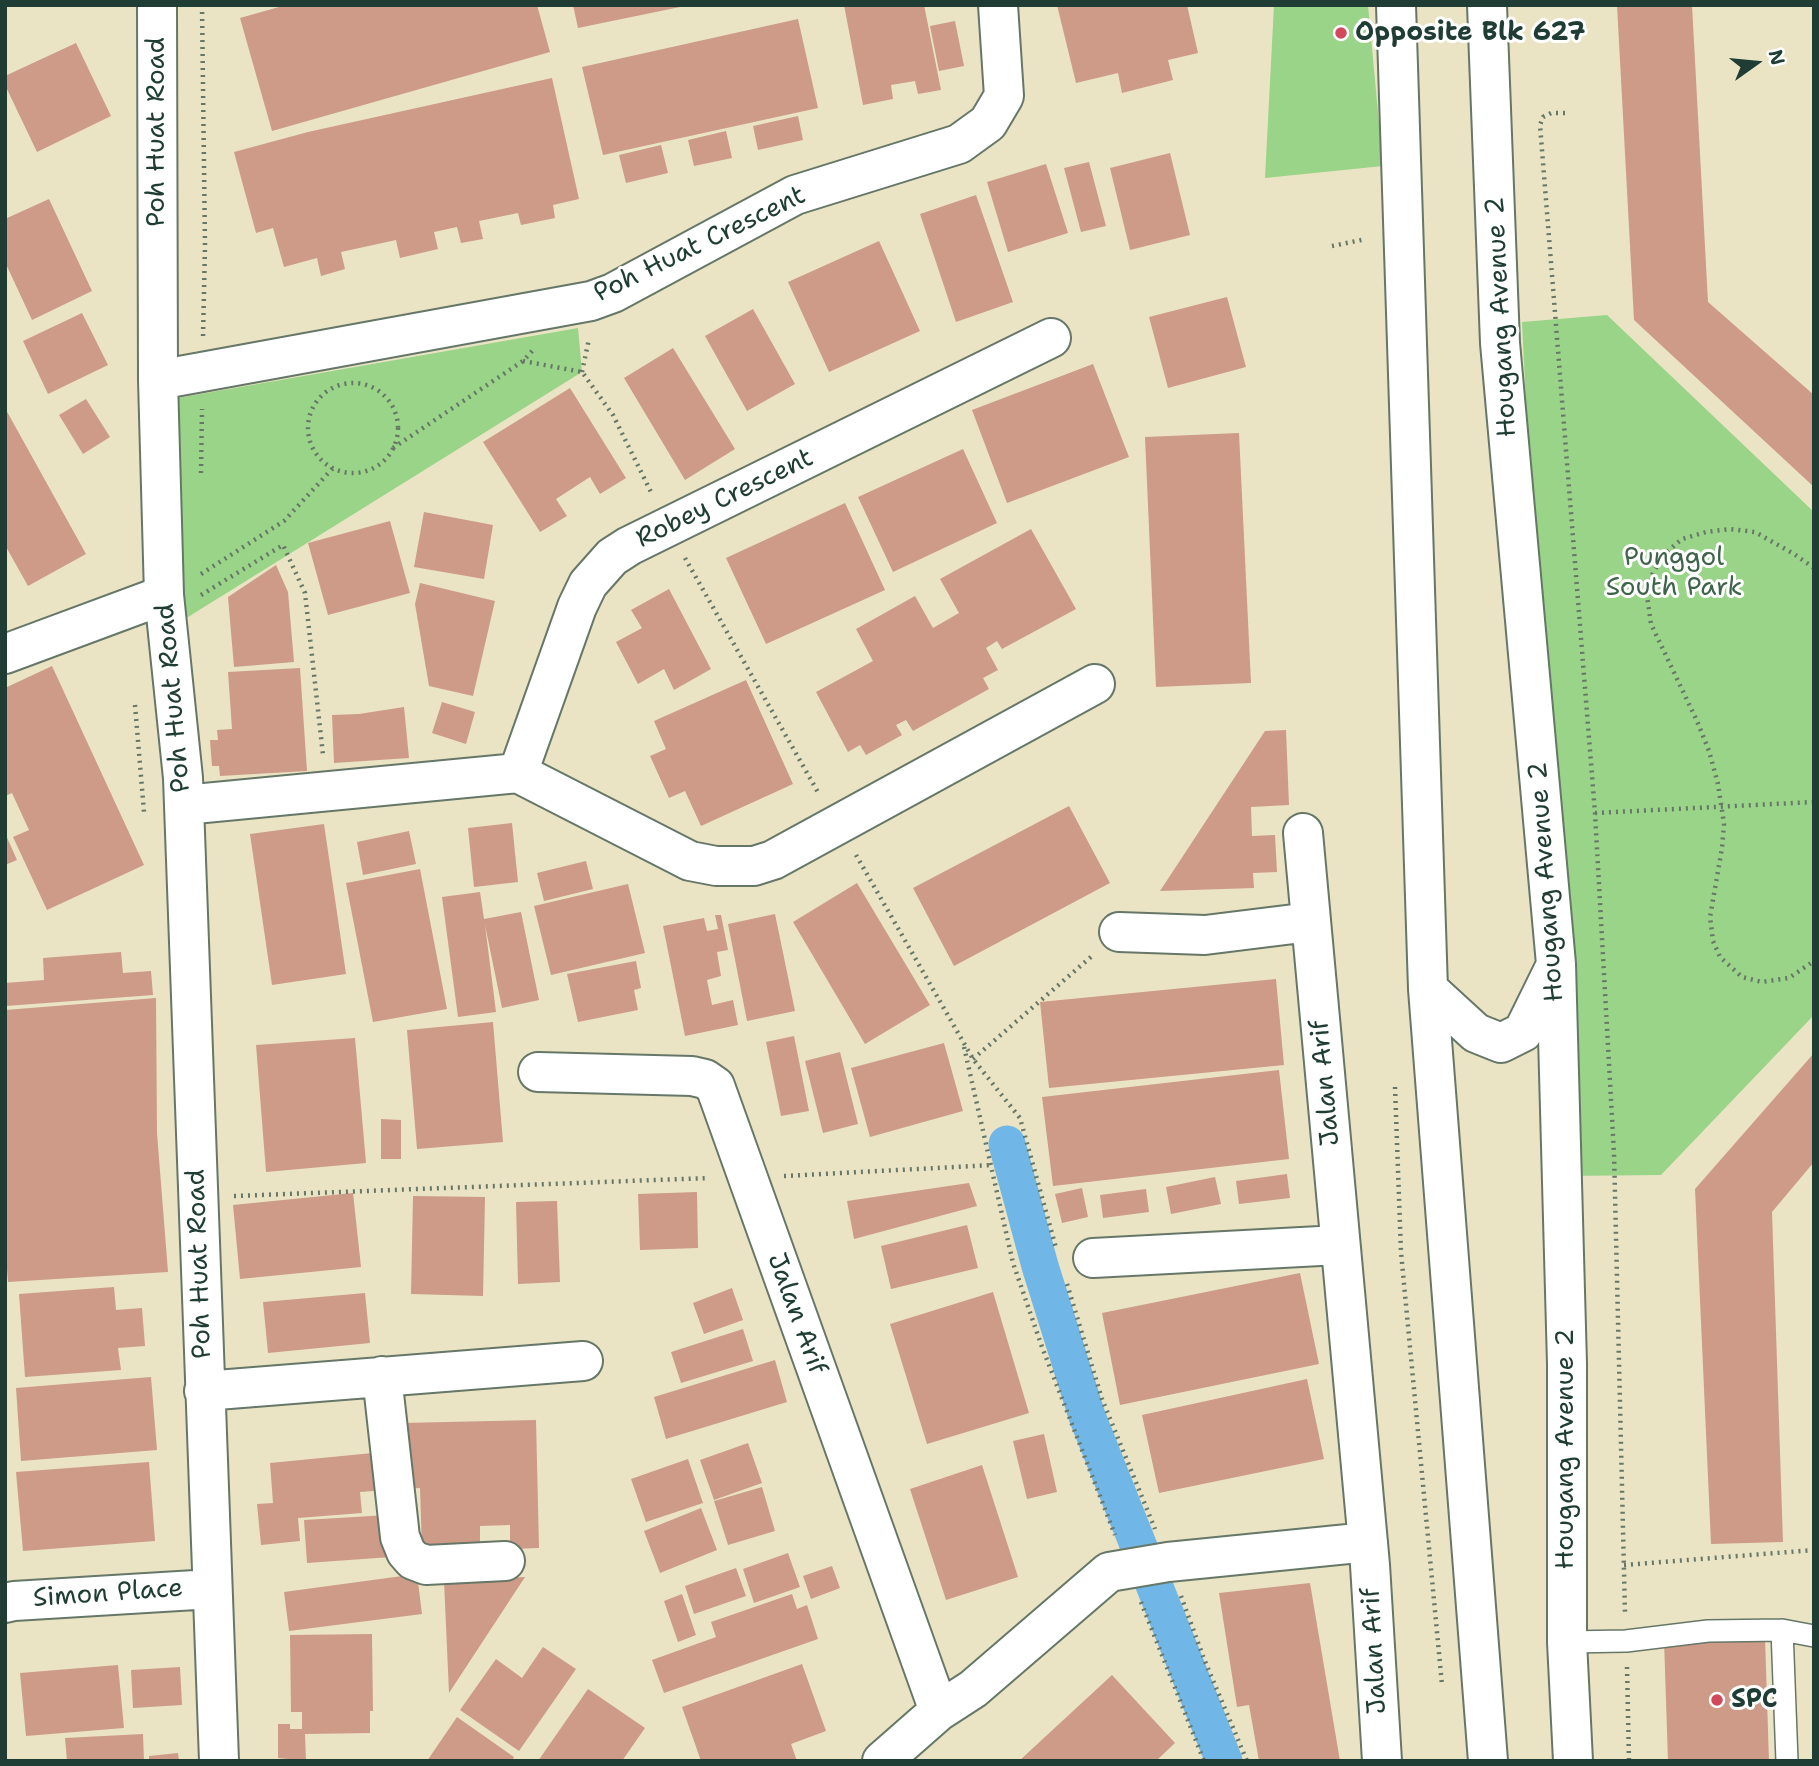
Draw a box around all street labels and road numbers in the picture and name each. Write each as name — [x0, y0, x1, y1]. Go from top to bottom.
street label: Poh Huat Road — [141, 37, 173, 227]
street label: Poh Huat Crescent — [589, 180, 811, 310]
street label: Hougang Avenue 2 — [1480, 196, 1524, 438]
street label: Robey Crescent — [631, 443, 819, 555]
street label: Poh Huat Road — [150, 602, 198, 794]
street label: Hougang Avenue 2 — [1523, 761, 1571, 1003]
street label: Jalan Arif — [1305, 1019, 1347, 1147]
street label: Poh Huat Road — [181, 1168, 219, 1360]
street label: Jalan Arif — [760, 1249, 832, 1379]
street label: Hougang Avenue 2 — [1550, 1329, 1582, 1569]
street label: Simon Place — [32, 1573, 184, 1615]
street label: Jalan Arif — [1356, 1587, 1394, 1715]

